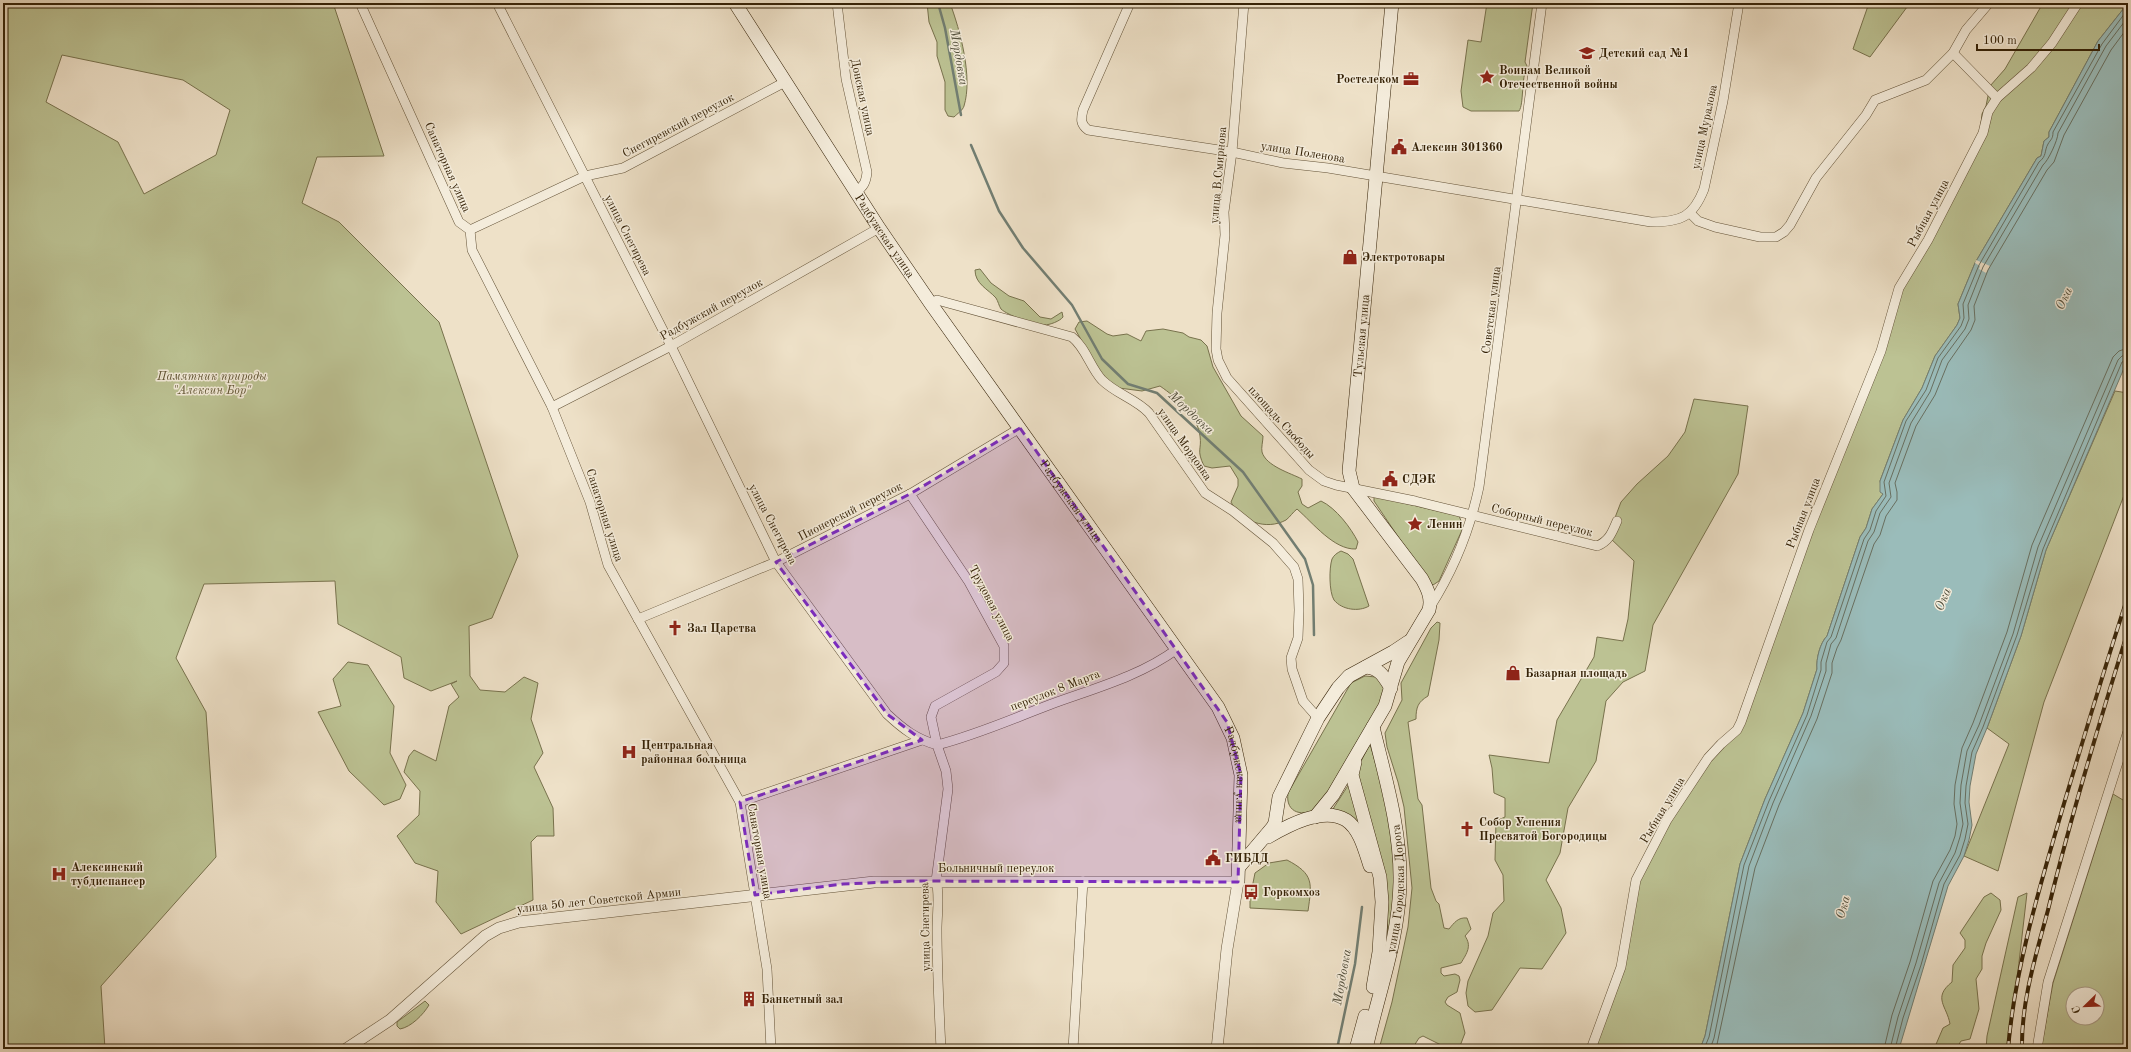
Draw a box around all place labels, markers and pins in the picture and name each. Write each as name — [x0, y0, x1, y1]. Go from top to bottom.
school or university icon: Детский сад №1 — [1578, 44, 1596, 62]
place label: Детский сад №1 — [1599, 48, 1689, 60]
place label: Воинам Великой Отечественной войны — [1499, 65, 1618, 91]
place icon: Воинам Великой Отечественной войны — [1478, 68, 1496, 86]
office icon: Ростелеком — [1402, 70, 1420, 88]
place label: Ростелеком — [1336, 74, 1399, 86]
public building icon: Алексин 301360 — [1390, 138, 1408, 156]
place label: Алексин 301360 — [1411, 142, 1503, 154]
shop icon: Электротовары — [1341, 248, 1359, 266]
place label: Электротовары — [1362, 252, 1445, 264]
public building icon: СДЭК — [1381, 470, 1399, 488]
place label: СДЭК — [1402, 474, 1436, 486]
place icon: Ленин — [1406, 515, 1424, 533]
place label: Ленин — [1427, 519, 1463, 531]
church icon: Зал Царства — [666, 619, 684, 637]
place label: Зал Царства — [687, 623, 756, 635]
shop icon: Базарная площадь — [1504, 664, 1522, 682]
place label: Базарная площадь — [1525, 668, 1627, 680]
place label: Центральная районная больница — [641, 740, 747, 766]
hospital icon: Центральная районная больница — [620, 743, 638, 761]
place label: Собор Успения Пресвятой Богородицы — [1479, 817, 1607, 843]
church icon: Собор Успения Пресвятой Богородицы — [1458, 820, 1476, 838]
public building icon: ГИБДД — [1204, 849, 1222, 867]
place label: ГИБДД — [1225, 853, 1269, 865]
place label: Алексинский тубдиспансер — [71, 862, 145, 888]
hospital icon: Алексинский тубдиспансер — [50, 865, 68, 883]
bus stop icon: Горкомхоз — [1242, 883, 1260, 901]
place label: Горкомхоз — [1263, 887, 1320, 899]
building icon: Банкетный зал — [740, 990, 758, 1008]
place label: Банкетный зал — [761, 994, 843, 1006]

